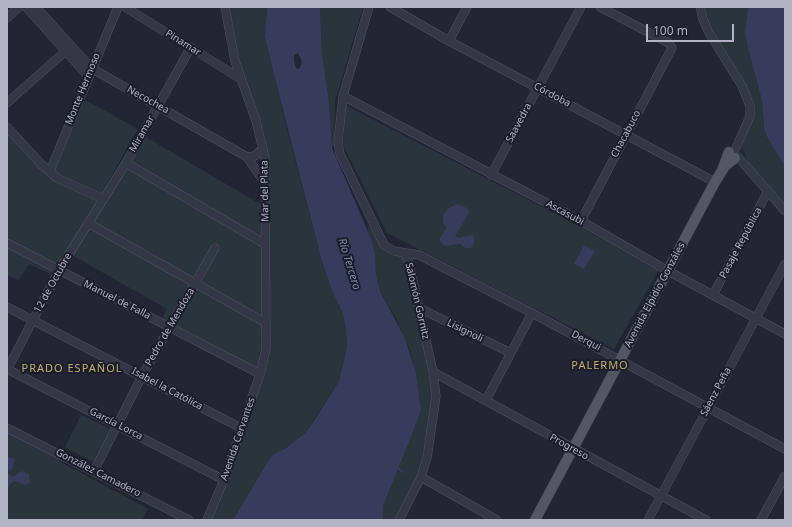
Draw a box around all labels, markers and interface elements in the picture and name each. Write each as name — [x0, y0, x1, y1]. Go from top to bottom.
scale bar — [648, 16, 736, 42]
text: 100 m — [653, 22, 688, 39]
street label: Pinamar — [163, 27, 203, 59]
street label: Monte Hermoso — [63, 51, 103, 127]
street label: Córdoba — [531, 80, 573, 110]
street label: Necochea — [125, 84, 171, 116]
street label: Saavedra — [504, 101, 534, 145]
street label: Chacabuco — [609, 108, 643, 160]
street label: Miramar — [127, 114, 157, 154]
street label: Mar del Plata — [258, 160, 272, 222]
street label: Ascasubi — [544, 198, 586, 228]
street label: Pasaje República — [717, 205, 765, 281]
water label: Río Tercero — [335, 237, 363, 291]
street label: Avenida Elpidio Gonzáles — [622, 240, 688, 350]
street label: 12 de Octubre — [32, 251, 74, 315]
street label: Salomón Gornitz — [402, 261, 432, 341]
street label: Manuel de Falla — [81, 278, 153, 322]
street label: Pedro de Mendoza — [143, 286, 197, 368]
street label: Lisignoli — [445, 317, 485, 345]
street label: Derqui — [569, 328, 603, 354]
district label: PALERMO — [571, 359, 629, 373]
district label: PRADO ESPAÑOL — [21, 362, 123, 376]
street label: Isabel la Católica — [129, 365, 205, 413]
street label: Sáenz Peña — [698, 365, 734, 419]
street label: Avenida Cervantes — [218, 396, 258, 482]
street label: García Lorca — [87, 405, 145, 443]
street label: Progreso — [547, 431, 591, 463]
street label: González Camadero — [53, 446, 143, 500]

